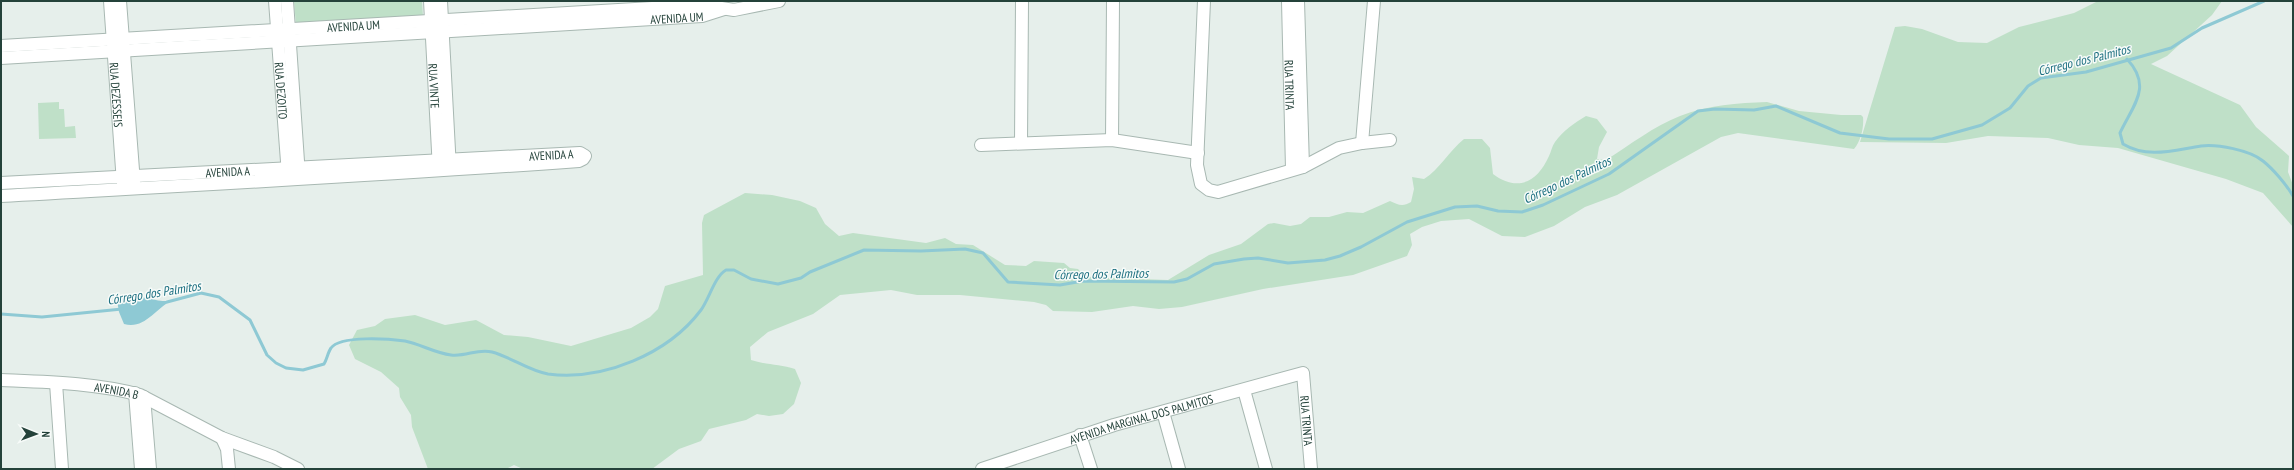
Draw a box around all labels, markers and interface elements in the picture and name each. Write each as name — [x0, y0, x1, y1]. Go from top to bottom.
street label: AVENIDA UM — [650, 8, 704, 27]
street label: AVENIDA UM — [326, 16, 380, 34]
water label: Córrego dos Palmitos — [2036, 40, 2133, 80]
street label: RUA TRINTA — [1282, 60, 1298, 111]
street label: RUA DEZESSEIS — [107, 62, 126, 128]
street label: RUA DEZOITO — [272, 62, 291, 120]
street label: RUA VINTE — [426, 63, 443, 109]
street label: AVENIDA A — [529, 146, 574, 163]
water label: Córrego dos Palmitos — [1521, 152, 1615, 208]
street label: AVENIDA A — [205, 163, 251, 180]
water label: Córrego dos Palmitos — [1054, 265, 1150, 283]
water label: Córrego dos Palmitos — [106, 277, 204, 309]
street label: AVENIDA B — [93, 379, 141, 402]
street label: AVENIDA MARGINAL DOS PALMITOS — [1067, 391, 1215, 447]
street label: RUA TRINTA — [1297, 395, 1317, 447]
north arrow — [16, 414, 56, 454]
text: N — [39, 431, 53, 437]

